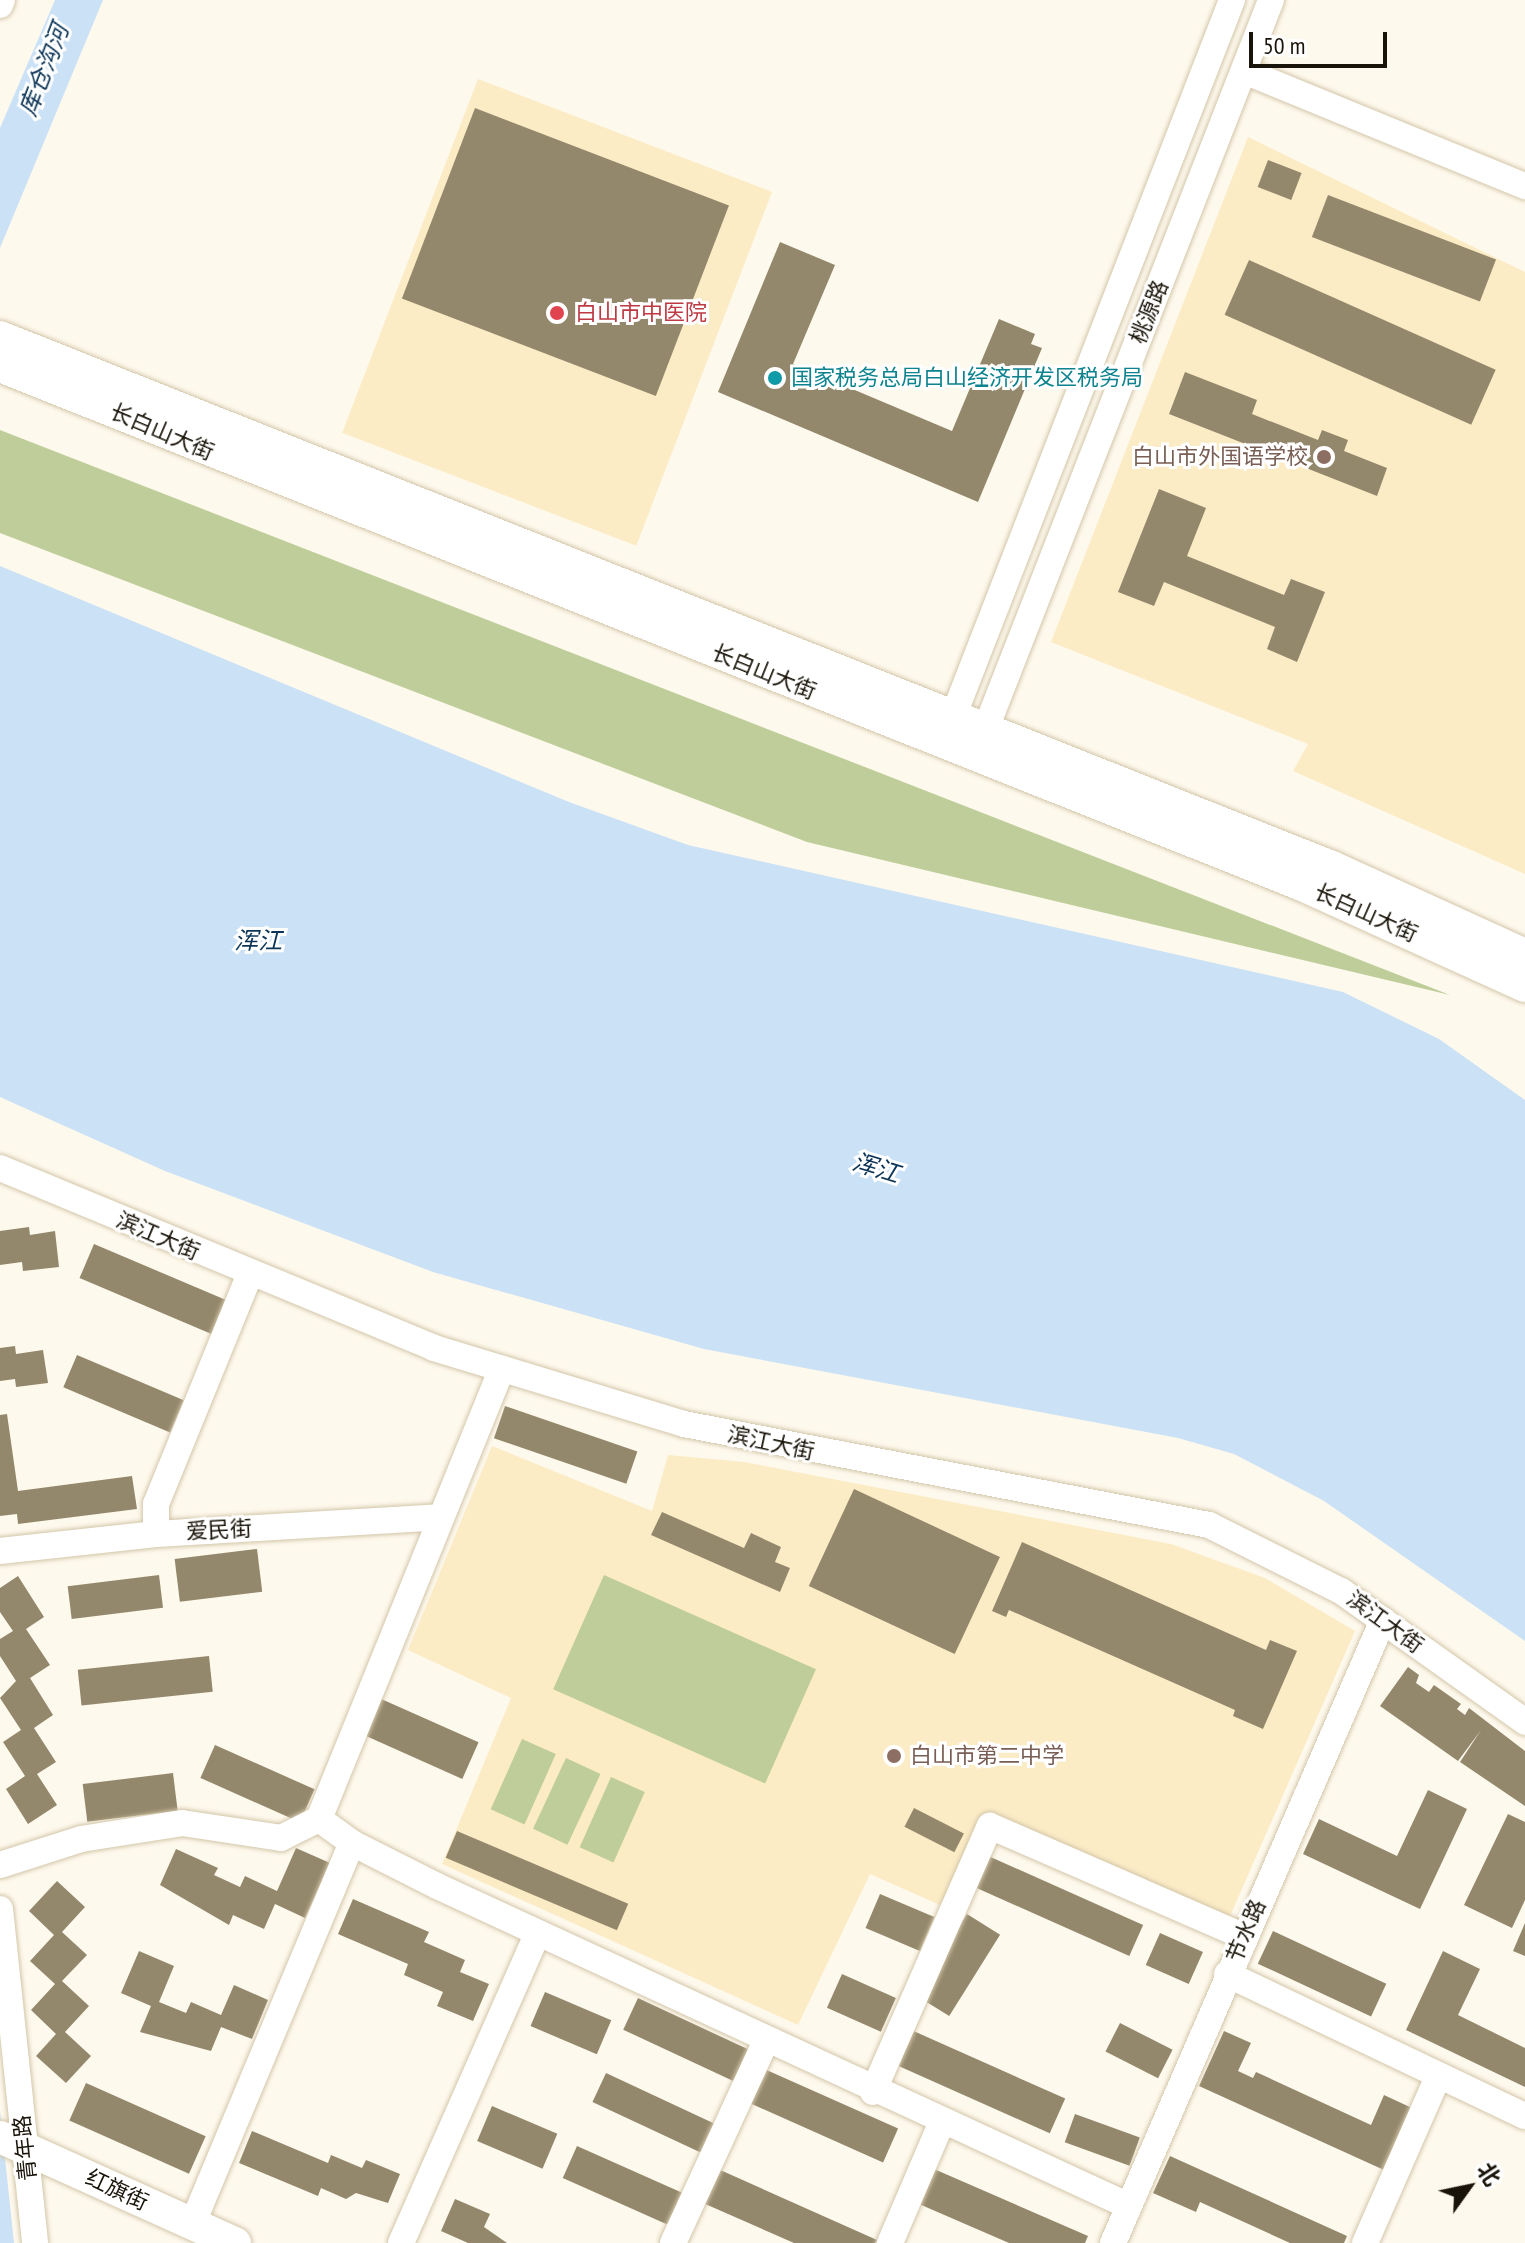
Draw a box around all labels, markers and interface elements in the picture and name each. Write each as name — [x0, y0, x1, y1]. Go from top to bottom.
scale bar — [1253, 16, 1391, 66]
water label: 库仓沟河 — [13, 20, 75, 120]
text: 50 m — [1263, 30, 1305, 61]
street label: 桃源路 — [1124, 276, 1174, 348]
place label: 白山市中医院 — [575, 300, 707, 326]
marker: 白山市中医院 — [546, 302, 568, 324]
place label: 国家税务总局白山经济开发区税务局 — [791, 365, 1143, 391]
marker: 国家税务总局白山经济开发区税务局 — [766, 369, 784, 387]
street label: 长白山大街 — [106, 398, 218, 466]
place label: 白山市外国语学校 — [1132, 444, 1308, 470]
marker: 白山市外国语学校 — [1315, 448, 1333, 466]
street label: 长白山大街 — [708, 639, 820, 705]
street label: 长白山大街 — [1310, 879, 1422, 947]
water label: 浑江 — [234, 927, 282, 955]
water label: 浑江 — [849, 1147, 903, 1189]
street label: 滨江大街 — [112, 1207, 204, 1265]
street label: 滨江大街 — [725, 1421, 817, 1465]
street label: 爱民街 — [185, 1515, 253, 1545]
street label: 滨江大街 — [1342, 1585, 1428, 1659]
place label: 白山市第二中学 — [910, 1743, 1064, 1769]
marker: 白山市第二中学 — [885, 1747, 903, 1765]
street label: 节水路 — [1221, 1895, 1271, 1967]
street label: 青年路 — [8, 2114, 42, 2182]
north arrow — [1429, 2147, 1509, 2227]
text: 北 — [1471, 2157, 1507, 2191]
street label: 红旗街 — [82, 2164, 152, 2216]

